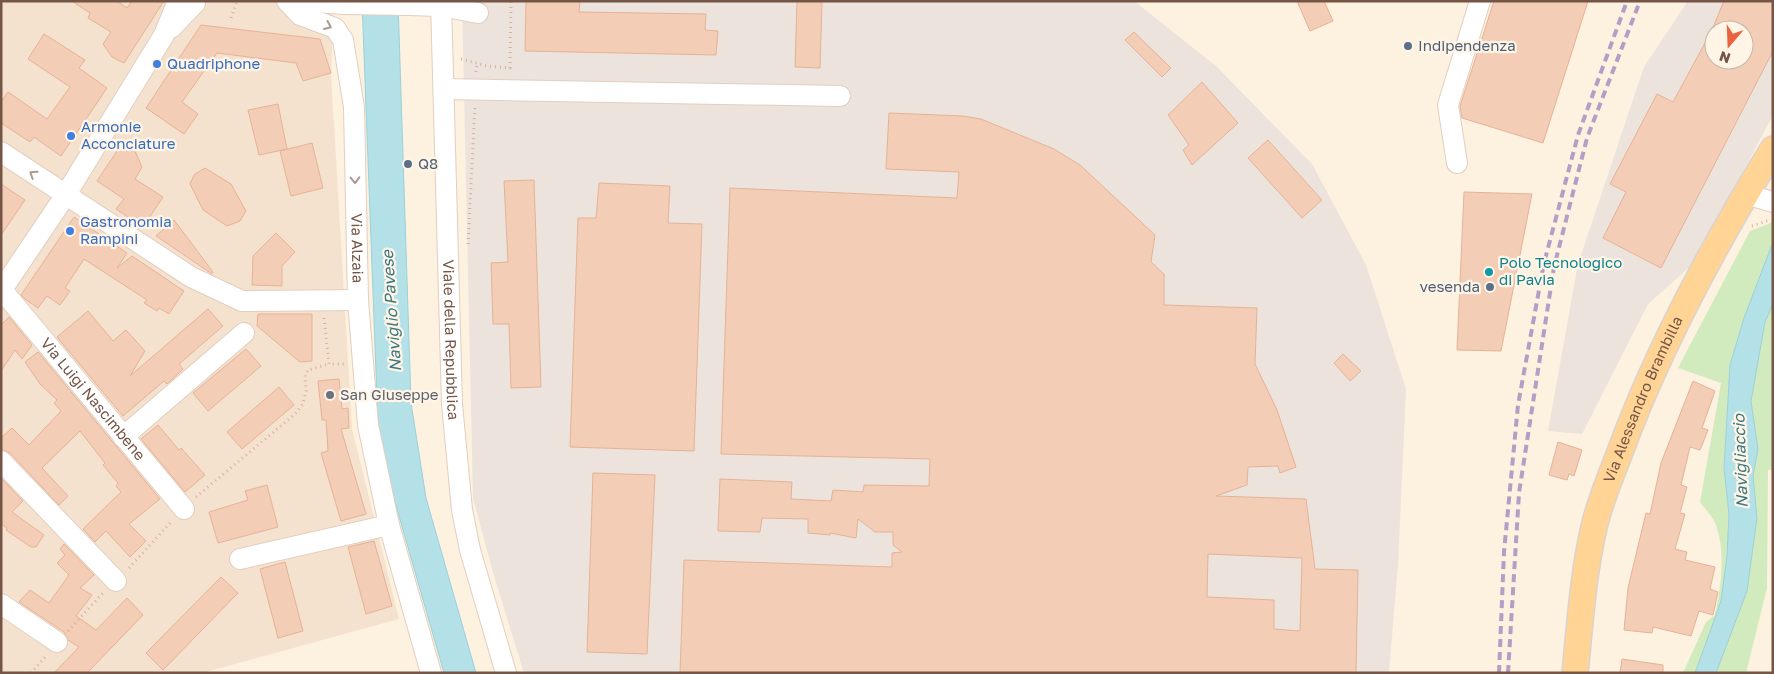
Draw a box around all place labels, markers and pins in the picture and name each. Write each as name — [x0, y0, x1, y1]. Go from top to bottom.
place label: Indipendenza — [1418, 36, 1516, 54]
marker: Indipendenza — [1402, 40, 1414, 52]
place label: Quadriphone — [167, 54, 260, 72]
marker: Quadriphone — [151, 58, 163, 70]
place label: Armonie Acconciature — [81, 117, 176, 152]
marker: Armonie Acconciature — [65, 130, 77, 142]
place label: Q8 — [418, 154, 438, 172]
marker: Q8 — [402, 158, 414, 170]
place label: Gastronomia Rampini — [80, 212, 172, 247]
marker: Gastronomia Rampini — [64, 225, 76, 237]
place label: Polo Tecnologico di Pavia — [1499, 253, 1622, 288]
marker: Polo Tecnologico di Pavia — [1483, 266, 1495, 278]
place label: vesenda — [1420, 277, 1480, 295]
marker: vesenda — [1484, 281, 1496, 293]
place label: San Giuseppe — [340, 385, 439, 403]
marker: San Giuseppe — [324, 389, 336, 401]

